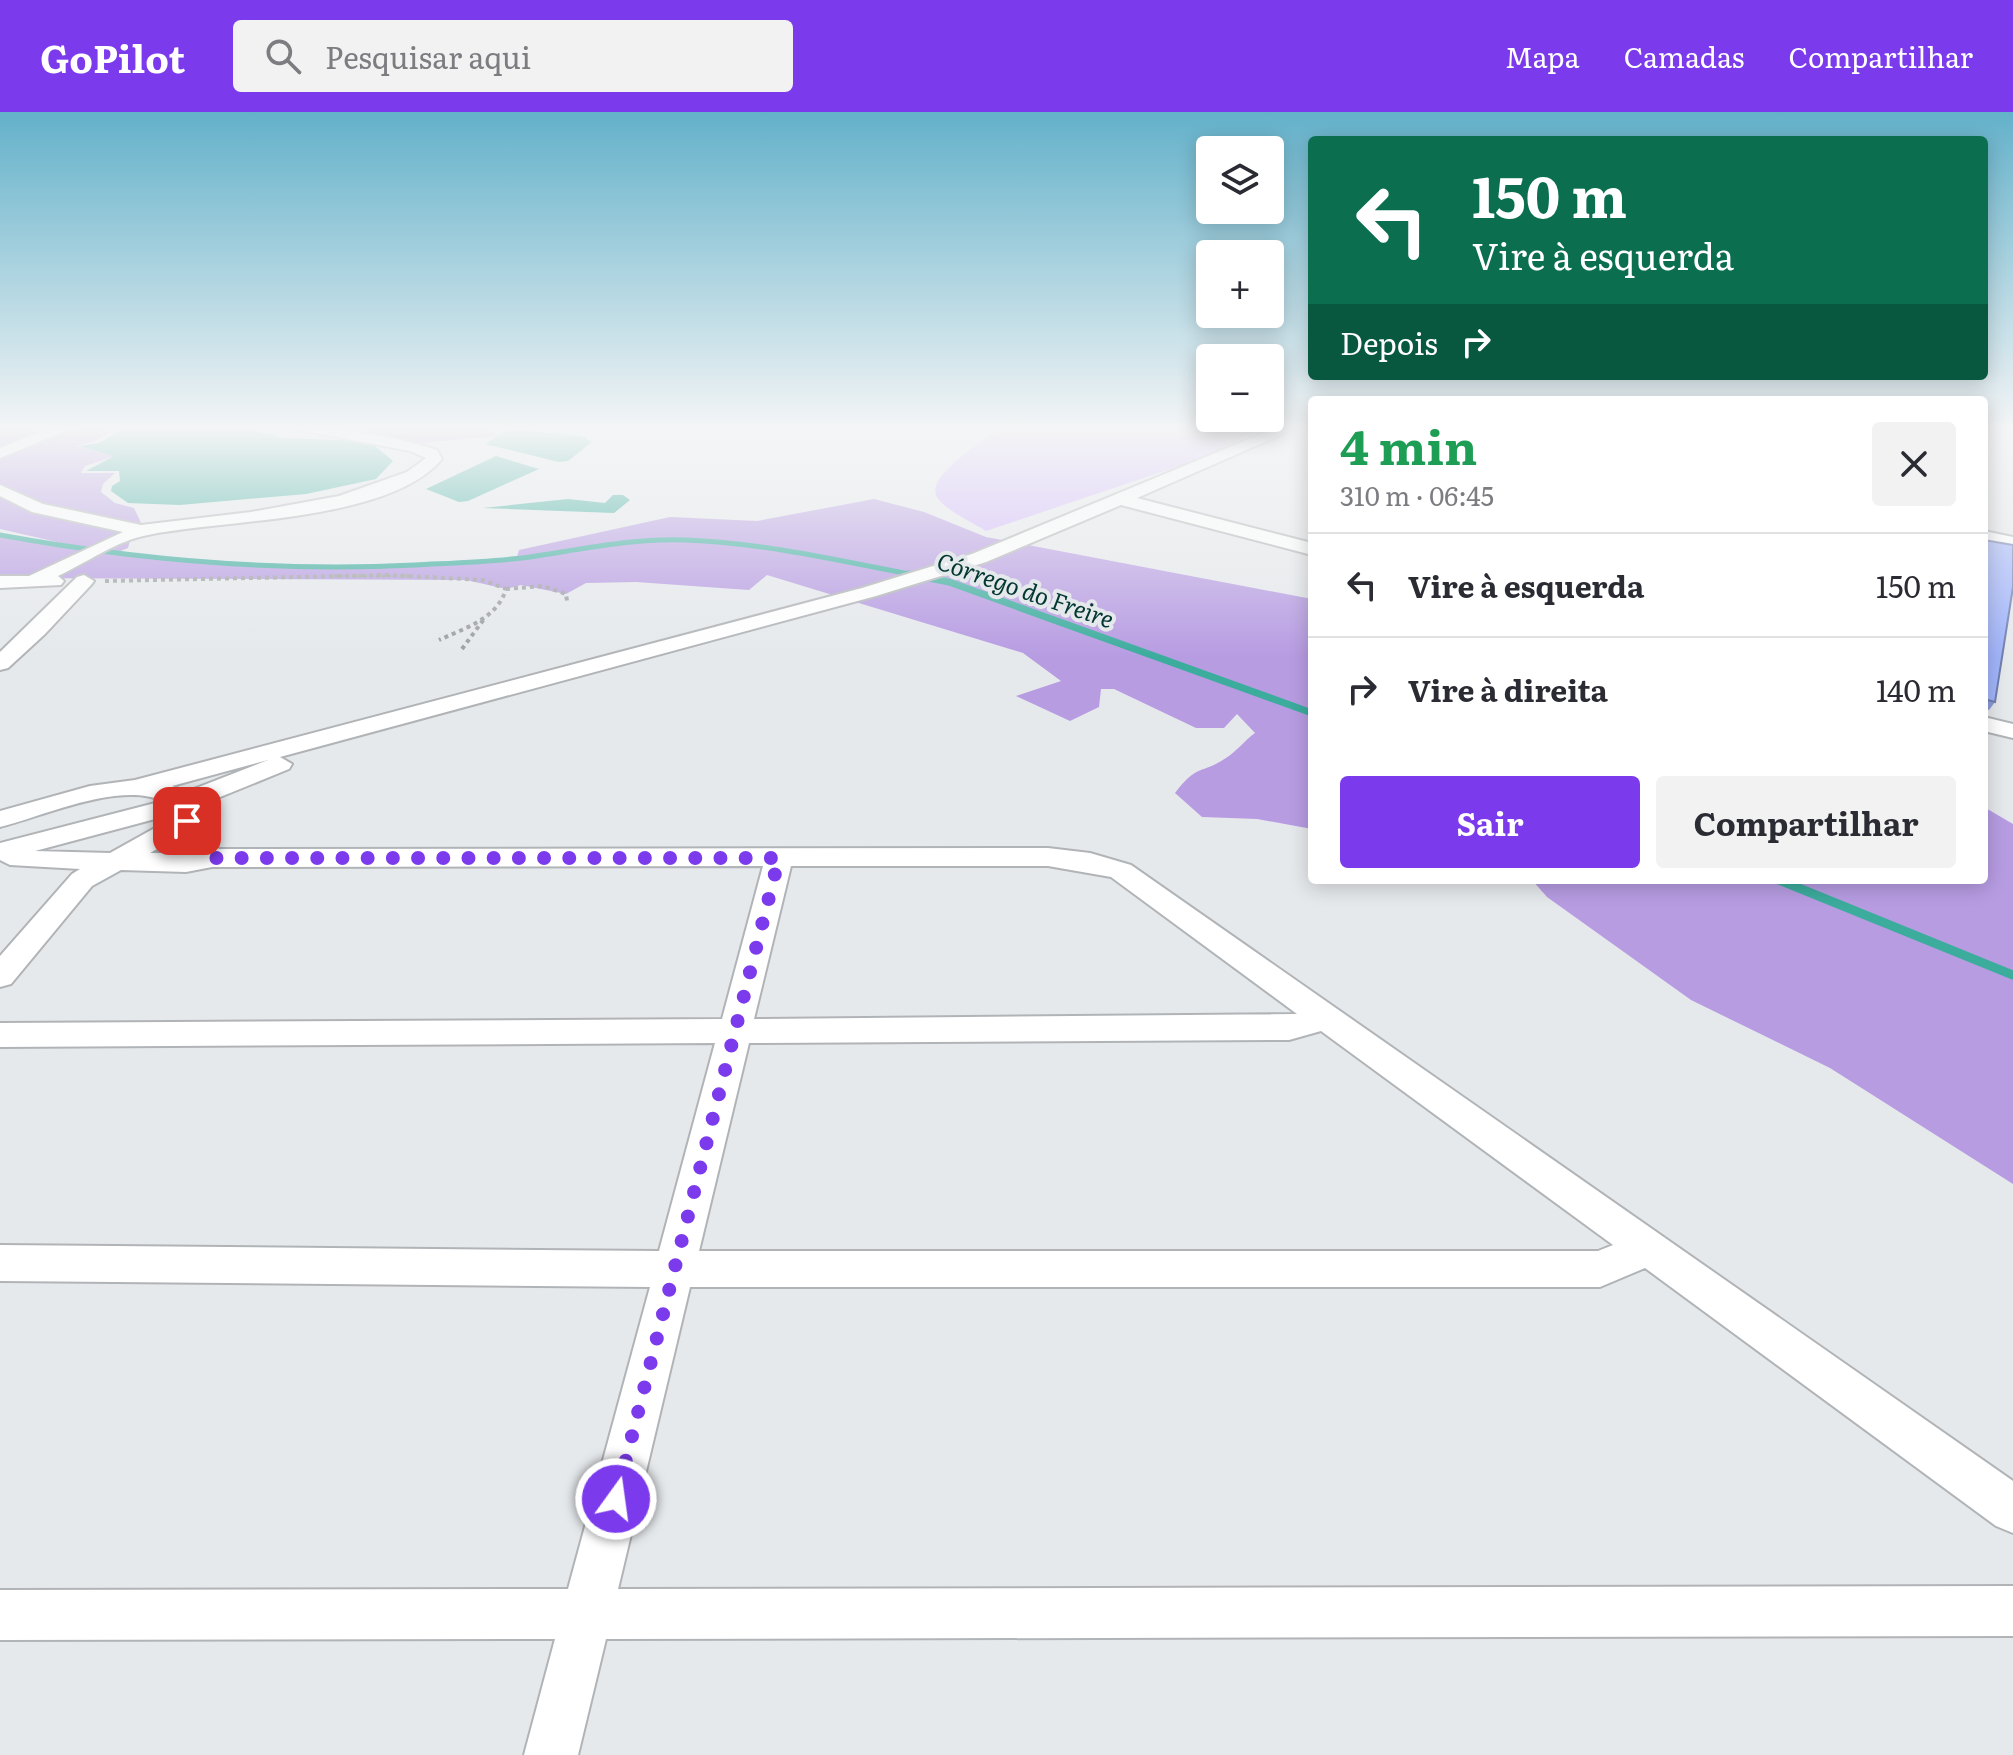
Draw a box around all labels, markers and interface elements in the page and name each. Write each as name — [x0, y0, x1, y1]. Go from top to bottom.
search box — [233, 20, 793, 92]
text: GoPilot — [40, 28, 185, 85]
icon: search — [261, 34, 305, 78]
text: Pesquisar aqui — [325, 34, 531, 78]
text: Mapa — [1505, 35, 1580, 77]
text: Camadas — [1624, 35, 1744, 77]
text: Compartilhar — [1788, 35, 1973, 77]
map controls — [1196, 136, 1284, 432]
button: layers — [1196, 136, 1284, 224]
text: 150 m — [1472, 152, 1627, 235]
icon: left — [1340, 168, 1444, 272]
text: Vire à esquerda — [1472, 228, 1734, 281]
button: + — [1196, 240, 1284, 328]
text: Depois — [1340, 320, 1438, 364]
icon: right — [1454, 320, 1498, 364]
button: − — [1196, 344, 1284, 432]
text: 4 min — [1340, 409, 1477, 480]
button: close — [1872, 422, 1956, 506]
text: 310 m · 06:45 — [1340, 475, 1494, 514]
water label: Córrego do Freire — [933, 542, 1119, 635]
icon: left — [1340, 563, 1384, 607]
text: Vire à esquerda — [1408, 563, 1644, 607]
text: 150 m — [1876, 563, 1956, 607]
icon: right — [1340, 667, 1384, 711]
text: Vire à direita — [1408, 667, 1608, 711]
text: 140 m — [1876, 667, 1956, 711]
button: Sair — [1340, 776, 1640, 868]
button: Compartilhar — [1656, 776, 1956, 868]
pin — [153, 787, 221, 855]
icon: arrive — [165, 799, 209, 843]
position arrow — [574, 1457, 658, 1541]

